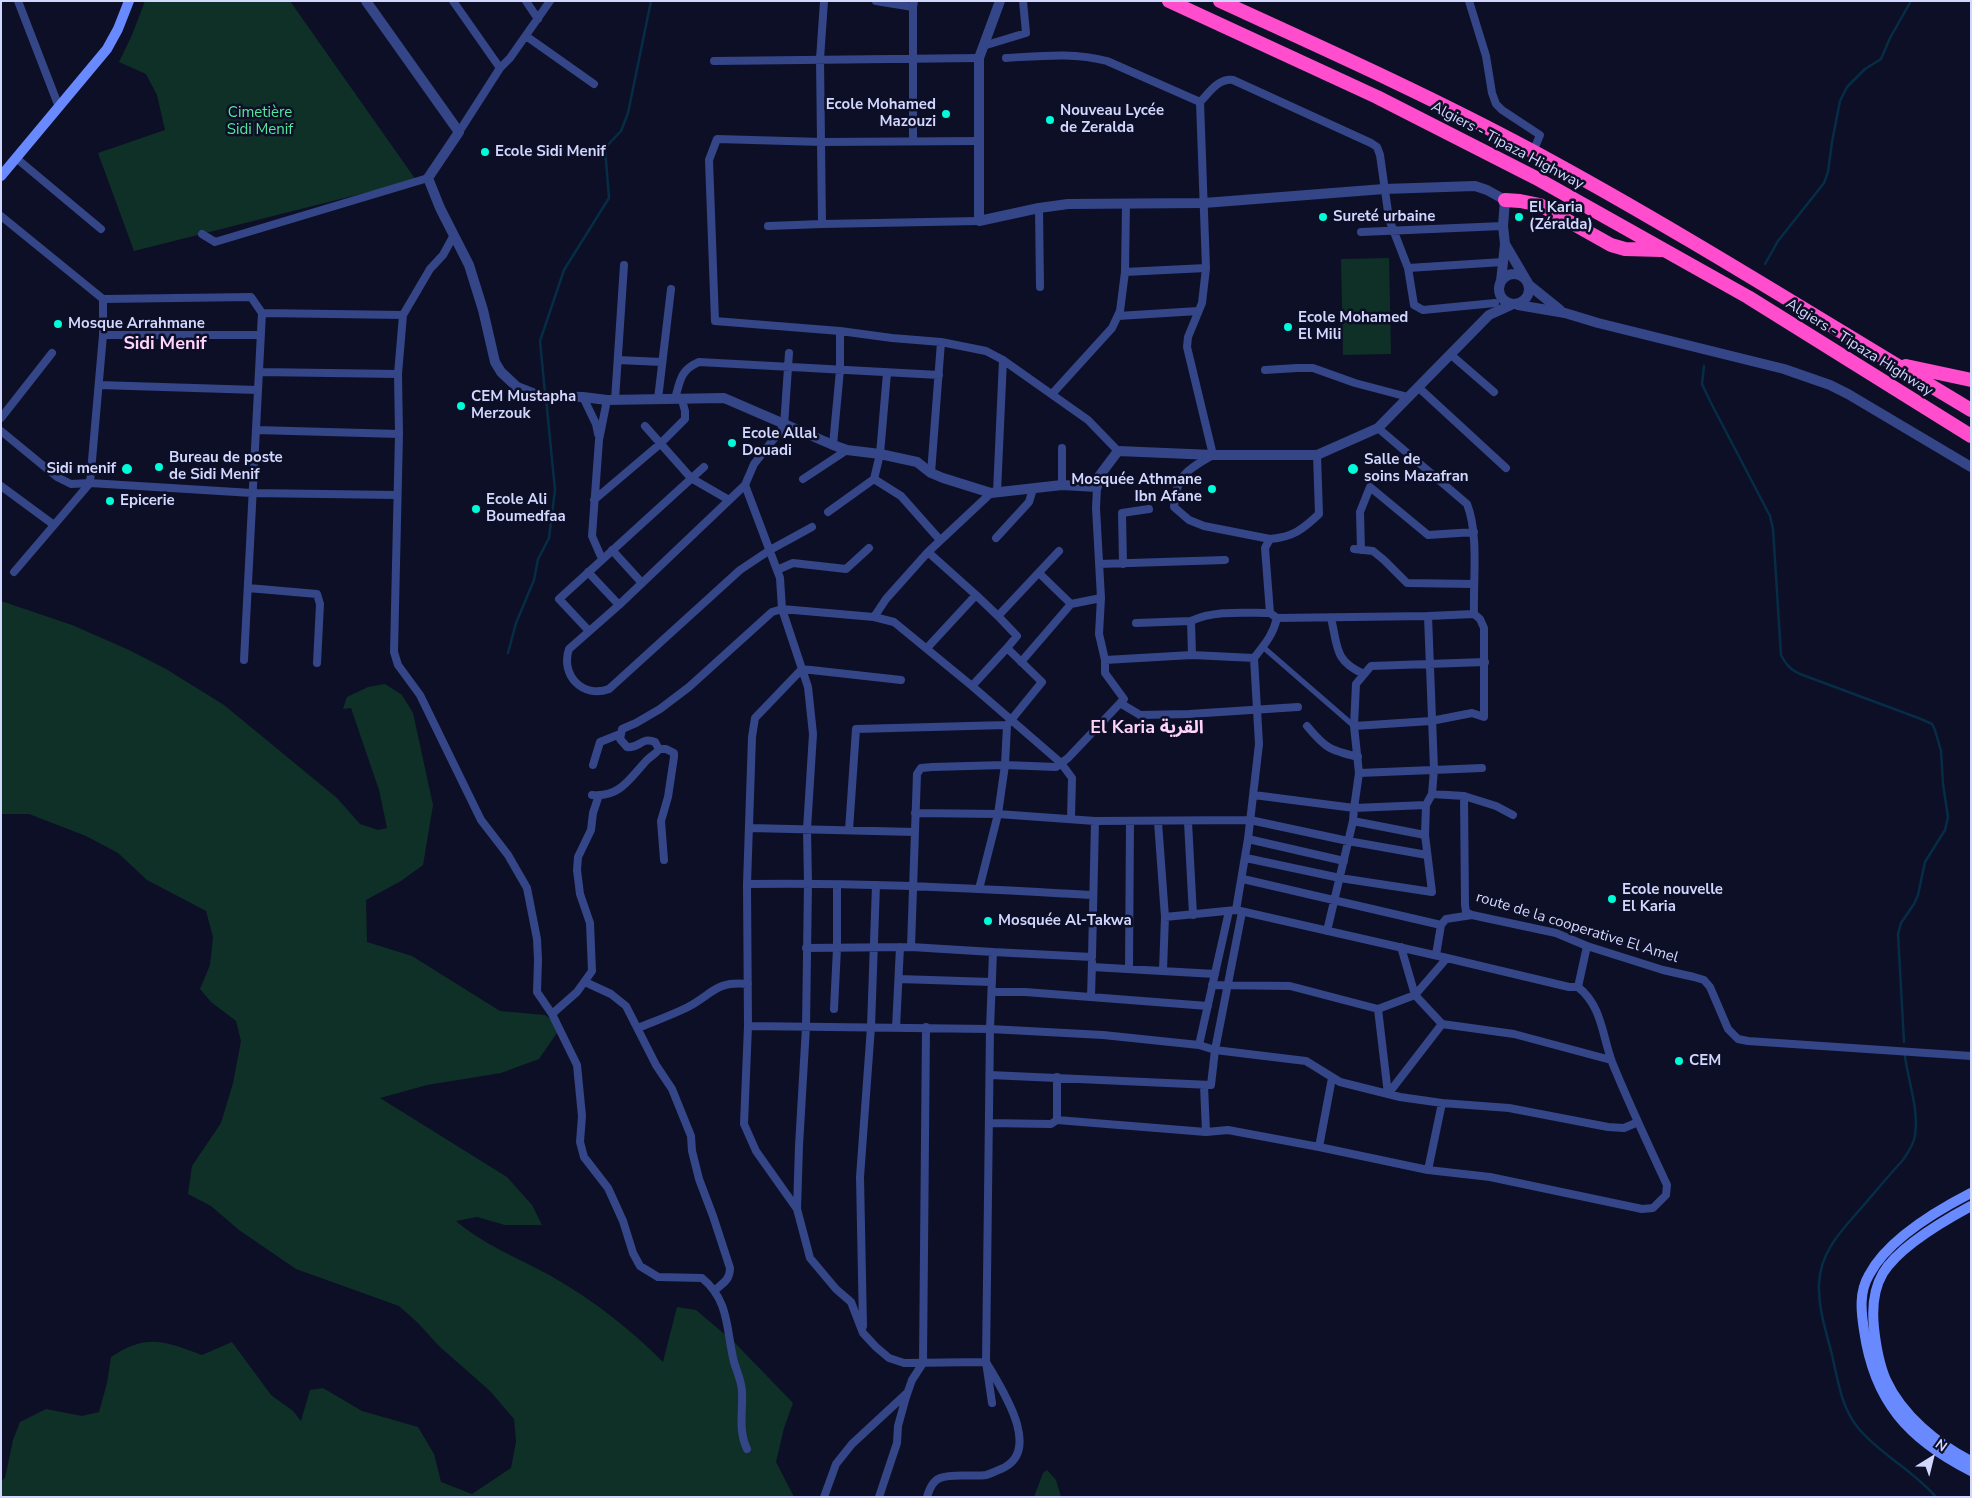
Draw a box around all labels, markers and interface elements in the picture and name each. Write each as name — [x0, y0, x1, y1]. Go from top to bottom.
place label: Ecole Mohamed Mazouzi — [826, 96, 936, 131]
street label: Algiers - Tipaza Highway — [1428, 98, 1586, 194]
place label: Nouveau Lycée de Zeralda — [1060, 102, 1164, 137]
park label: Cimetière Sidi Menif — [227, 104, 293, 139]
marker: Ecole Mohamed Mazouzi — [940, 108, 952, 120]
marker: Nouveau Lycée de Zeralda — [1044, 114, 1056, 126]
place label: Ecole Sidi Menif — [495, 143, 606, 161]
marker: Ecole Sidi Menif — [479, 146, 491, 158]
place label: El Karia (Zéralda) — [1529, 199, 1593, 234]
place label: Sureté urbaine — [1333, 208, 1435, 226]
marker: Sureté urbaine — [1317, 211, 1329, 223]
marker: El Karia (Zéralda) — [1513, 211, 1525, 223]
street label: Algiers - Tipaza Highway — [1782, 295, 1936, 401]
place label: Ecole Mohamed El Mili — [1298, 309, 1408, 344]
place label: Mosque Arrahmane — [68, 315, 205, 333]
marker: Mosque Arrahmane — [52, 318, 64, 330]
marker: Ecole Mohamed El Mili — [1282, 321, 1294, 333]
district label: Sidi Menif — [123, 334, 207, 356]
place label: CEM Mustapha Merzouk — [471, 388, 576, 423]
marker: CEM Mustapha Merzouk — [455, 400, 467, 412]
place label: Ecole Allal Douadi — [742, 425, 817, 460]
marker: Ecole Allal Douadi — [726, 437, 738, 449]
place label: Bureau de poste de Sidi Menif — [169, 449, 283, 484]
place label: Salle de soins Mazafran — [1364, 451, 1469, 486]
place label: Sidi menif — [46, 460, 116, 478]
marker: Bureau de poste de Sidi Menif — [153, 461, 165, 473]
marker: Sidi menif — [120, 462, 134, 476]
marker: Salle de soins Mazafran — [1346, 462, 1360, 476]
place label: Mosquée Athmane Ibn Afane — [1071, 471, 1202, 506]
marker: Mosquée Athmane Ibn Afane — [1206, 483, 1218, 495]
place label: Ecole Ali Boumedfaa — [486, 491, 566, 526]
place label: Epicerie — [120, 492, 175, 510]
marker: Epicerie — [104, 495, 116, 507]
marker: Ecole Ali Boumedfaa — [470, 503, 482, 515]
district label: El Karia القرية — [1090, 718, 1204, 740]
place label: Ecole nouvelle El Karia — [1622, 881, 1723, 916]
street label: route de la cooperative El Amel — [1474, 889, 1680, 967]
marker: Ecole nouvelle El Karia — [1606, 893, 1618, 905]
place label: Mosquée Al-Takwa — [998, 912, 1132, 930]
marker: Mosquée Al-Takwa — [982, 915, 994, 927]
place label: CEM — [1689, 1052, 1721, 1070]
marker: CEM — [1673, 1055, 1685, 1067]
north arrow — [1907, 1433, 1957, 1483]
text: N — [1931, 1435, 1951, 1456]

